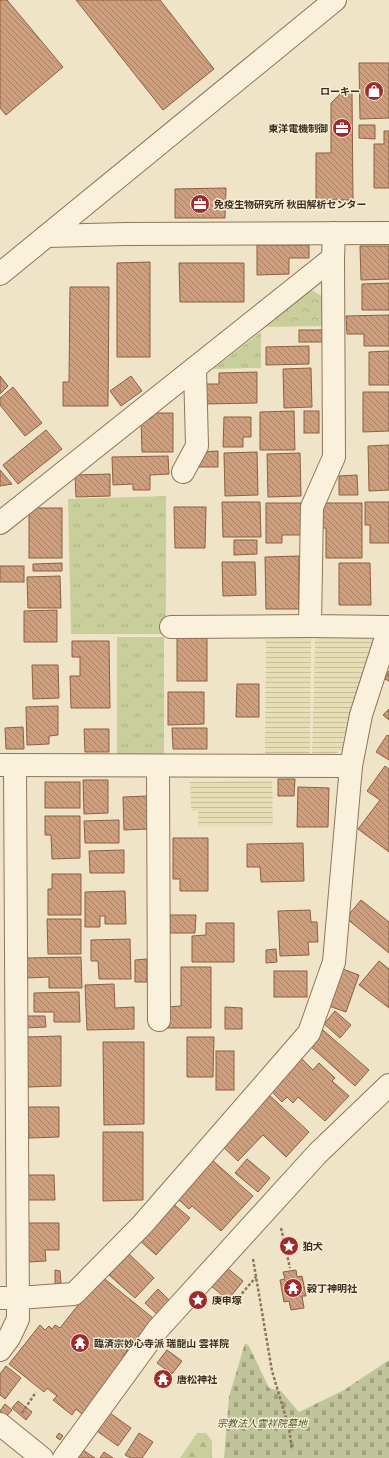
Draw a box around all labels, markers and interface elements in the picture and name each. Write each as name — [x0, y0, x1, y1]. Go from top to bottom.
shop icon: ローキー — [363, 80, 385, 102]
place label: ローキー — [320, 86, 360, 97]
office icon: 東洋電機制御 — [331, 117, 353, 139]
place label: 東洋電機制御 — [268, 123, 328, 134]
office icon: 免疫生物研究所 秋田解析センター — [189, 193, 211, 215]
place label: 免疫生物研究所 秋田解析センター — [213, 199, 367, 210]
place icon: 狛犬 — [278, 1235, 300, 1257]
place label: 狛犬 — [302, 1241, 323, 1252]
temple icon: 穀丁神明社 — [282, 1277, 304, 1299]
place label: 穀丁神明社 — [307, 1283, 358, 1294]
place icon: 庚申塚 — [187, 1289, 209, 1311]
place label: 庚申塚 — [211, 1295, 242, 1306]
temple icon: 臨済宗妙心寺派 瑞龍山 雲祥院 — [69, 1332, 91, 1354]
place label: 臨済宗妙心寺派 瑞龍山 雲祥院 — [94, 1338, 229, 1349]
temple icon: 唐松神社 — [152, 1368, 174, 1390]
place label: 唐松神社 — [177, 1374, 218, 1385]
park label: 宗教法人雲祥院墓地 — [217, 1418, 308, 1429]

